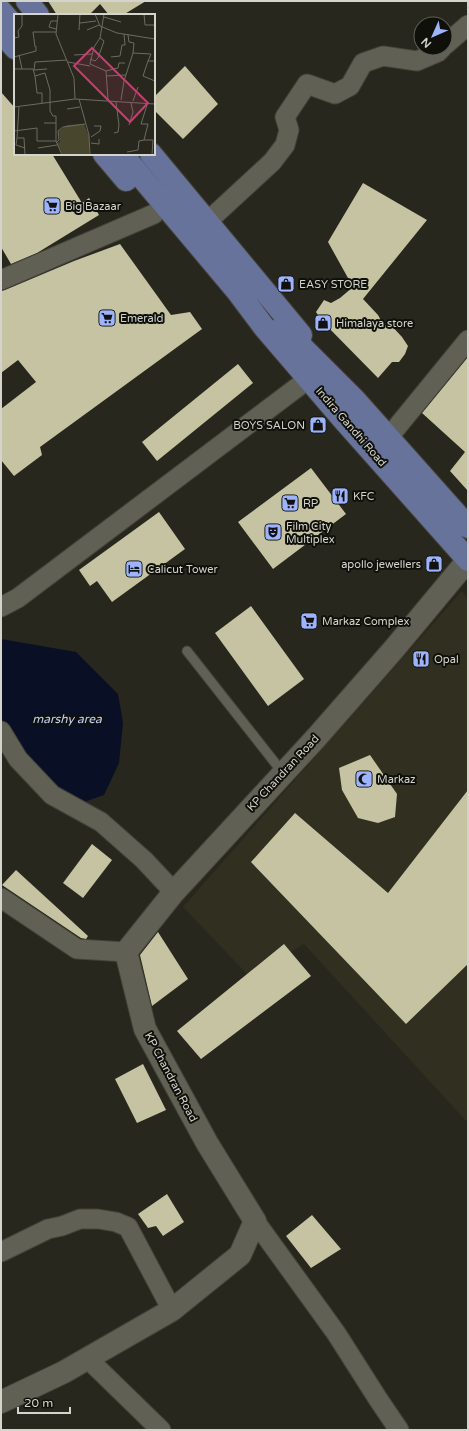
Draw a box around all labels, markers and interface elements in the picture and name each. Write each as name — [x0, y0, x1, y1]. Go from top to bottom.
inset map — [14, 14, 155, 155]
north arrow — [413, 16, 453, 56]
text: N — [419, 35, 434, 50]
supermarket icon: Big Bazaar — [42, 196, 62, 216]
place label: Big Bazaar — [65, 200, 122, 213]
shop icon: EASY STORE — [276, 274, 296, 294]
place label: EASY STORE — [299, 278, 367, 291]
supermarket icon: Emerald — [97, 308, 117, 328]
place label: Emerald — [120, 312, 163, 325]
shop icon: Himalaya store — [313, 313, 333, 333]
place label: Himalaya store — [336, 317, 413, 330]
street label: Indira Gandhi Road — [313, 385, 389, 469]
shop icon: BOYS SALON — [308, 415, 328, 435]
place label: BOYS SALON — [233, 419, 305, 432]
restaurant icon: KFC — [330, 486, 350, 506]
place label: KFC — [353, 490, 375, 503]
supermarket icon: RP — [280, 493, 300, 513]
place label: RP — [303, 497, 318, 510]
place label: Film City Multiplex — [286, 520, 335, 546]
theatre icon: Film City Multiplex — [263, 522, 283, 542]
shop icon: apollo jewellers — [424, 554, 444, 574]
place label: apollo jewellers — [341, 558, 421, 571]
hotel icon: Calicut Tower — [124, 559, 144, 579]
place label: Calicut Tower — [147, 563, 218, 576]
supermarket icon: Markaz Complex — [299, 611, 319, 631]
place label: Markaz Complex — [322, 615, 410, 628]
restaurant icon: Opal — [411, 649, 431, 669]
place label: Opal — [434, 653, 459, 666]
water label: marshy area — [32, 712, 102, 726]
street label: KP Chandran Road — [244, 732, 322, 814]
mosque icon: Markaz — [354, 769, 374, 789]
place label: Markaz — [377, 773, 416, 786]
street label: KP Chandran Road — [142, 1030, 200, 1124]
scale bar — [18, 1389, 70, 1415]
text: 20 m — [24, 1396, 53, 1410]

